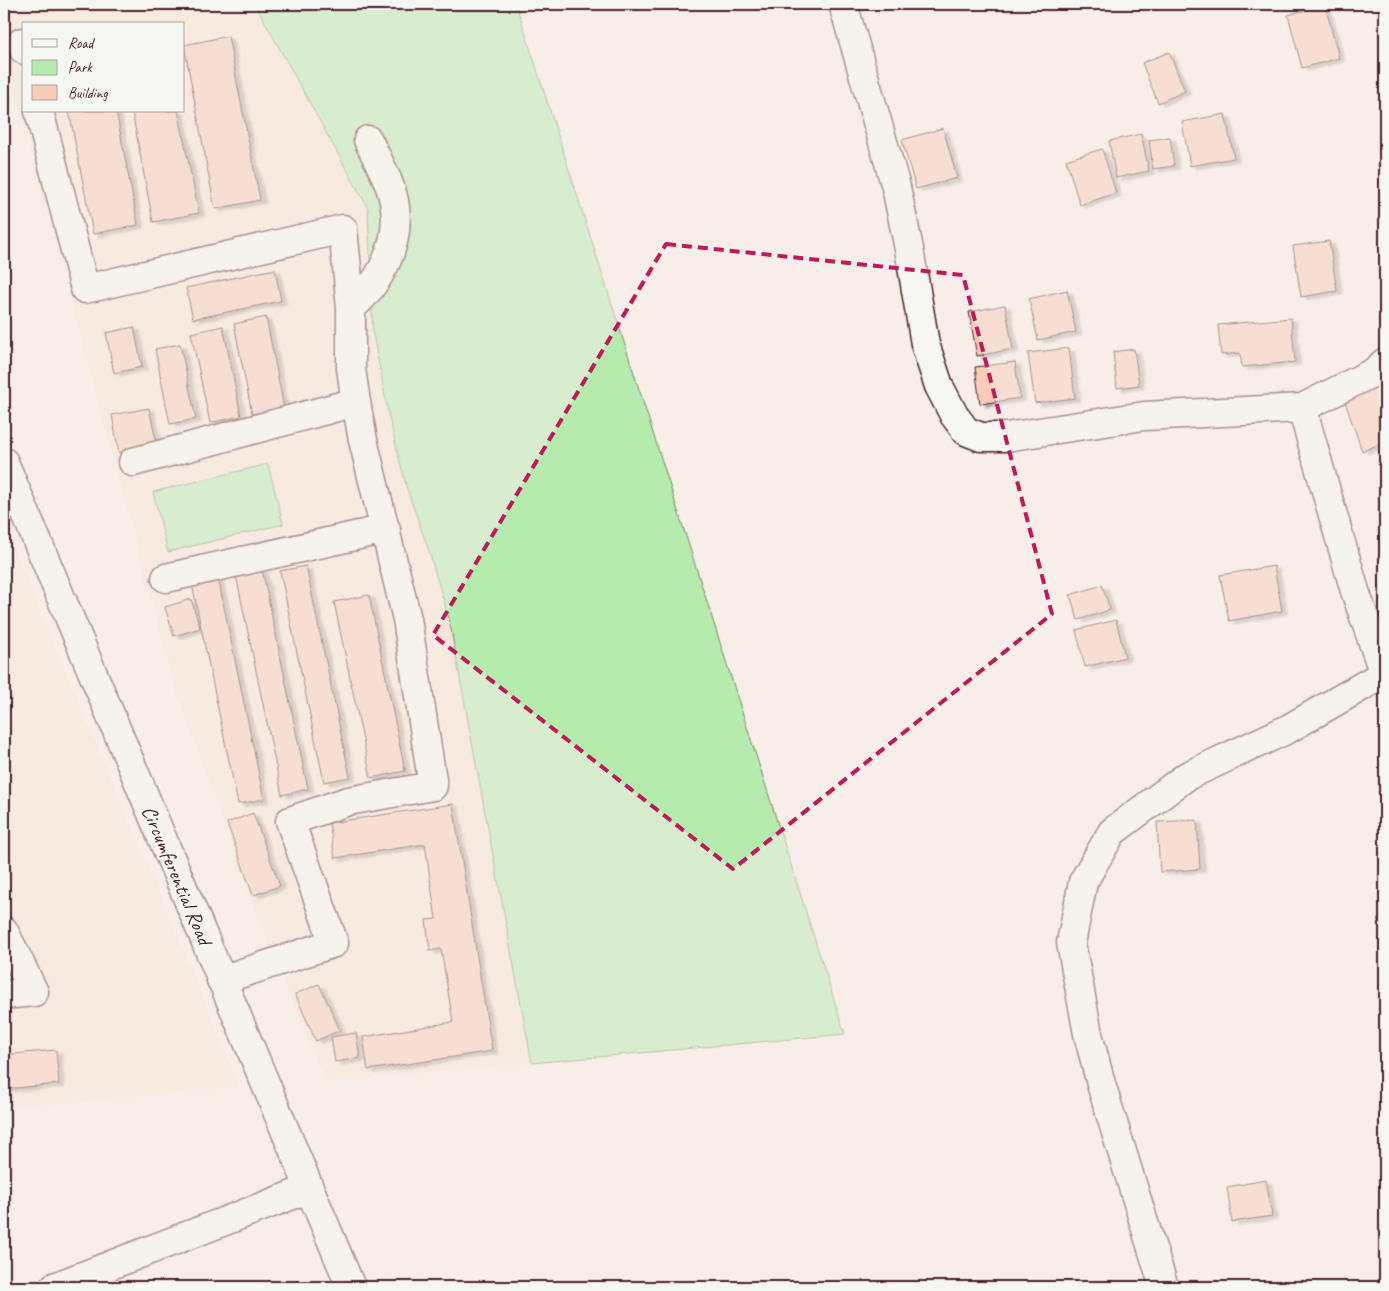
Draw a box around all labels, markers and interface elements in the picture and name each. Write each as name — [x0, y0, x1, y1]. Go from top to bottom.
legend — [22, 22, 185, 112]
text: Road — [68, 34, 95, 53]
text: Park — [68, 58, 93, 77]
text: Building — [68, 84, 108, 103]
street label: Circumferential Road — [136, 802, 219, 951]

